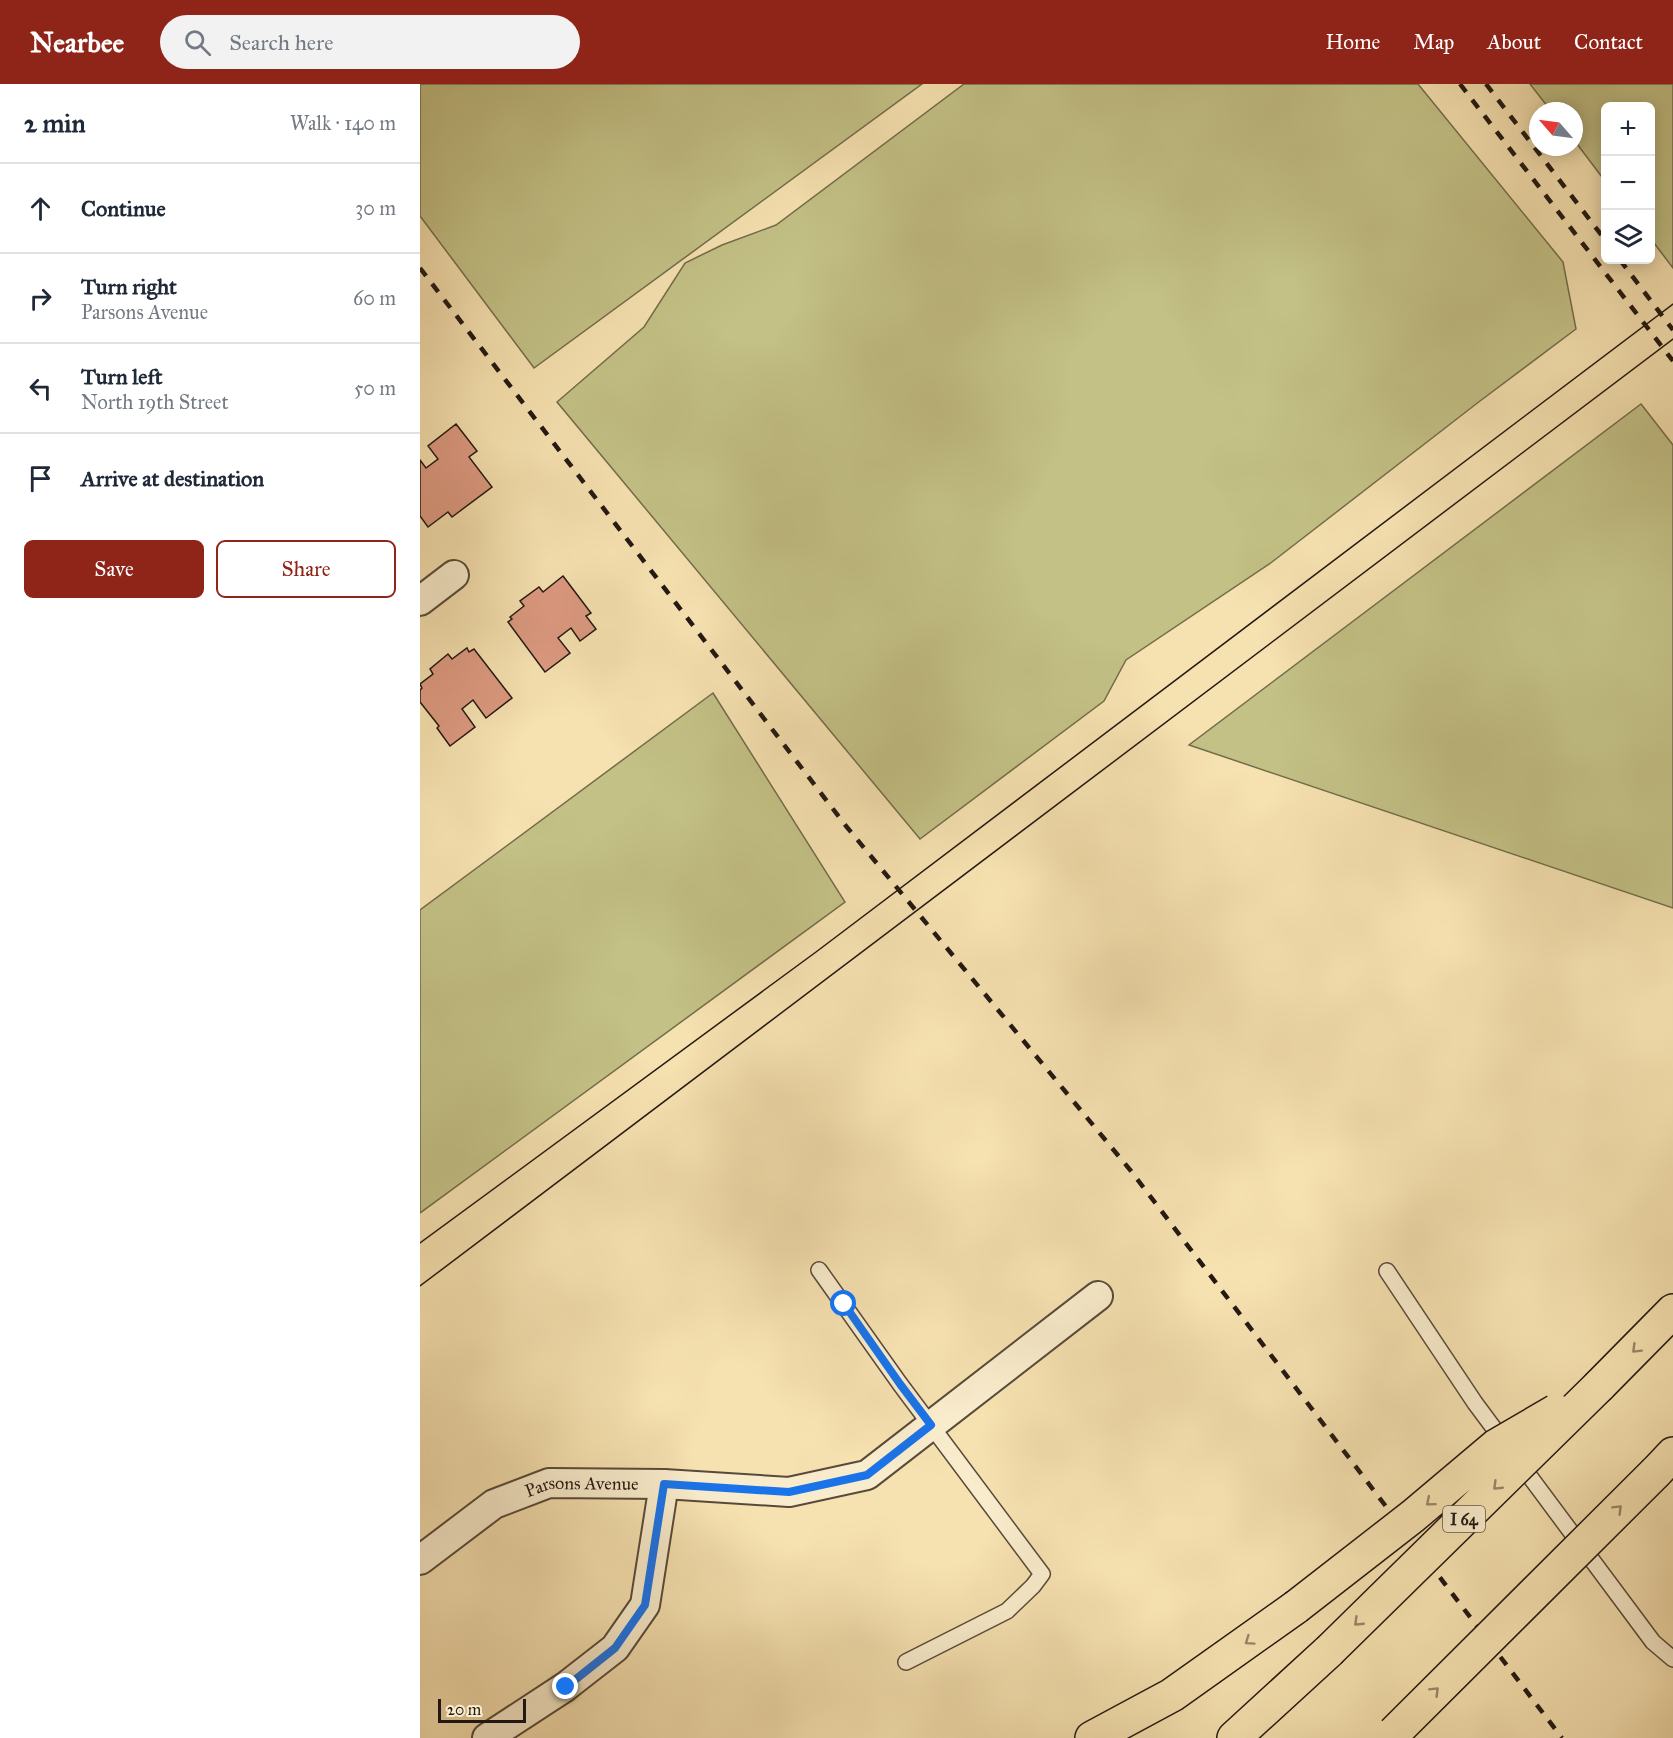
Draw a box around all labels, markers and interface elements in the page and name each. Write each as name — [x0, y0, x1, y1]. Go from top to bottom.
search box — [160, 15, 580, 69]
text: Nearbee — [30, 25, 124, 60]
icon: search — [181, 26, 214, 59]
text: Search here — [229, 29, 333, 56]
text: Home — [1325, 29, 1380, 55]
text: Map — [1413, 29, 1454, 55]
text: About — [1487, 29, 1541, 55]
text: Contact — [1574, 29, 1643, 55]
north arrow — [1529, 102, 1583, 156]
map controls — [1601, 102, 1655, 264]
button: + — [1601, 102, 1655, 156]
text: 2 min — [24, 107, 85, 139]
text: Walk · 140 m — [290, 111, 396, 135]
button: − — [1601, 156, 1655, 210]
icon: ahead — [24, 192, 57, 225]
text: Continue — [81, 195, 166, 222]
text: 30 m — [355, 196, 396, 220]
button: layers — [1601, 210, 1655, 264]
text: Turn right — [81, 273, 177, 300]
icon: right — [24, 282, 57, 315]
text: 60 m — [353, 286, 396, 310]
text: Parsons Avenue — [81, 300, 208, 324]
text: Turn left — [81, 363, 163, 390]
icon: left — [24, 372, 57, 405]
text: 50 m — [354, 376, 396, 400]
text: North 19th Street — [81, 390, 228, 414]
icon: arrive — [24, 462, 57, 495]
text: Arrive at destination — [81, 465, 264, 492]
button: Save — [24, 540, 204, 598]
button: Share — [216, 540, 396, 598]
route start — [830, 1290, 856, 1316]
one-way arrow — [1632, 1342, 1643, 1352]
street label: Parsons Avenue — [522, 1472, 639, 1502]
one-way arrow — [1494, 1479, 1504, 1490]
one-way arrow — [1426, 1494, 1437, 1505]
road number: I 64 — [1443, 1506, 1485, 1532]
one-way arrow — [1611, 1506, 1622, 1517]
one-way arrow — [1355, 1615, 1366, 1626]
one-way arrow — [1244, 1634, 1255, 1645]
route end — [552, 1673, 578, 1699]
one-way arrow — [1428, 1688, 1439, 1699]
scale bar — [438, 1696, 526, 1724]
text: 20 m — [447, 1700, 481, 1719]

